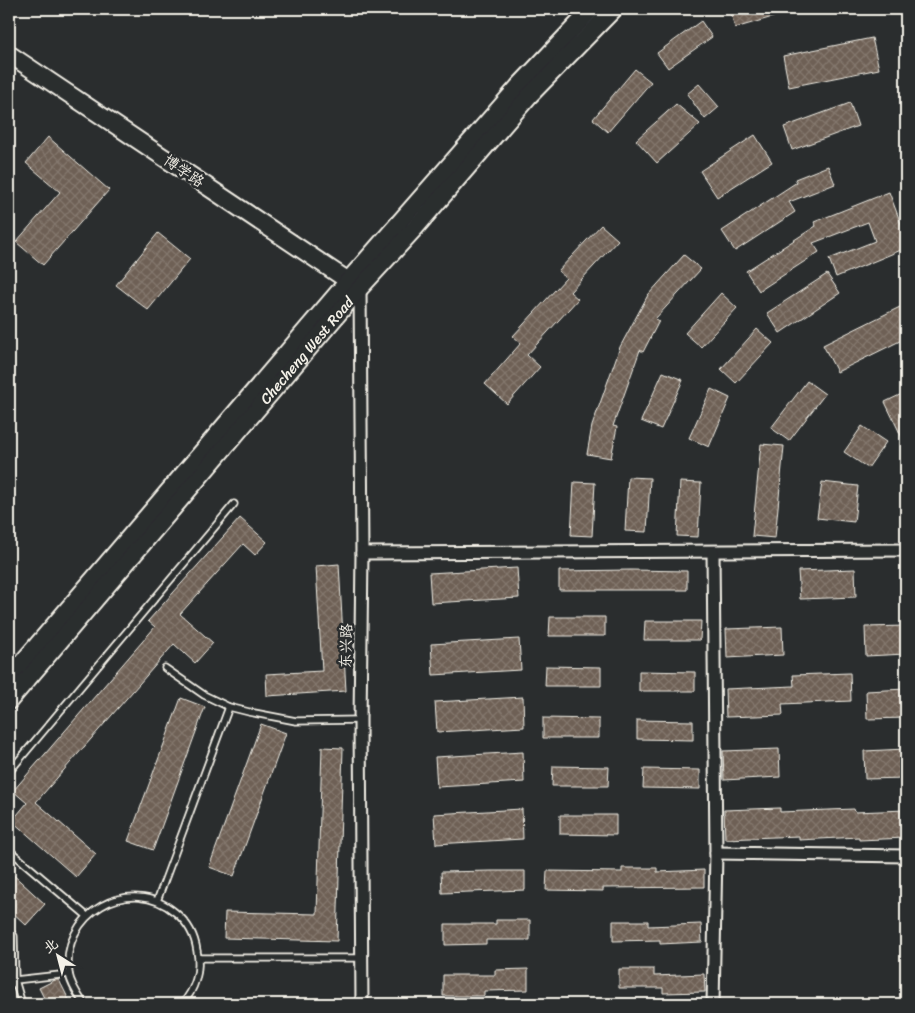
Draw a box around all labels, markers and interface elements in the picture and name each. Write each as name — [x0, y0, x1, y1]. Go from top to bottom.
street label: 博学路 — [158, 148, 210, 194]
street label: Checheng West Road — [253, 290, 361, 410]
street label: 东兴路 — [333, 623, 359, 669]
north arrow — [32, 930, 82, 980]
text: 北 — [38, 932, 64, 960]

